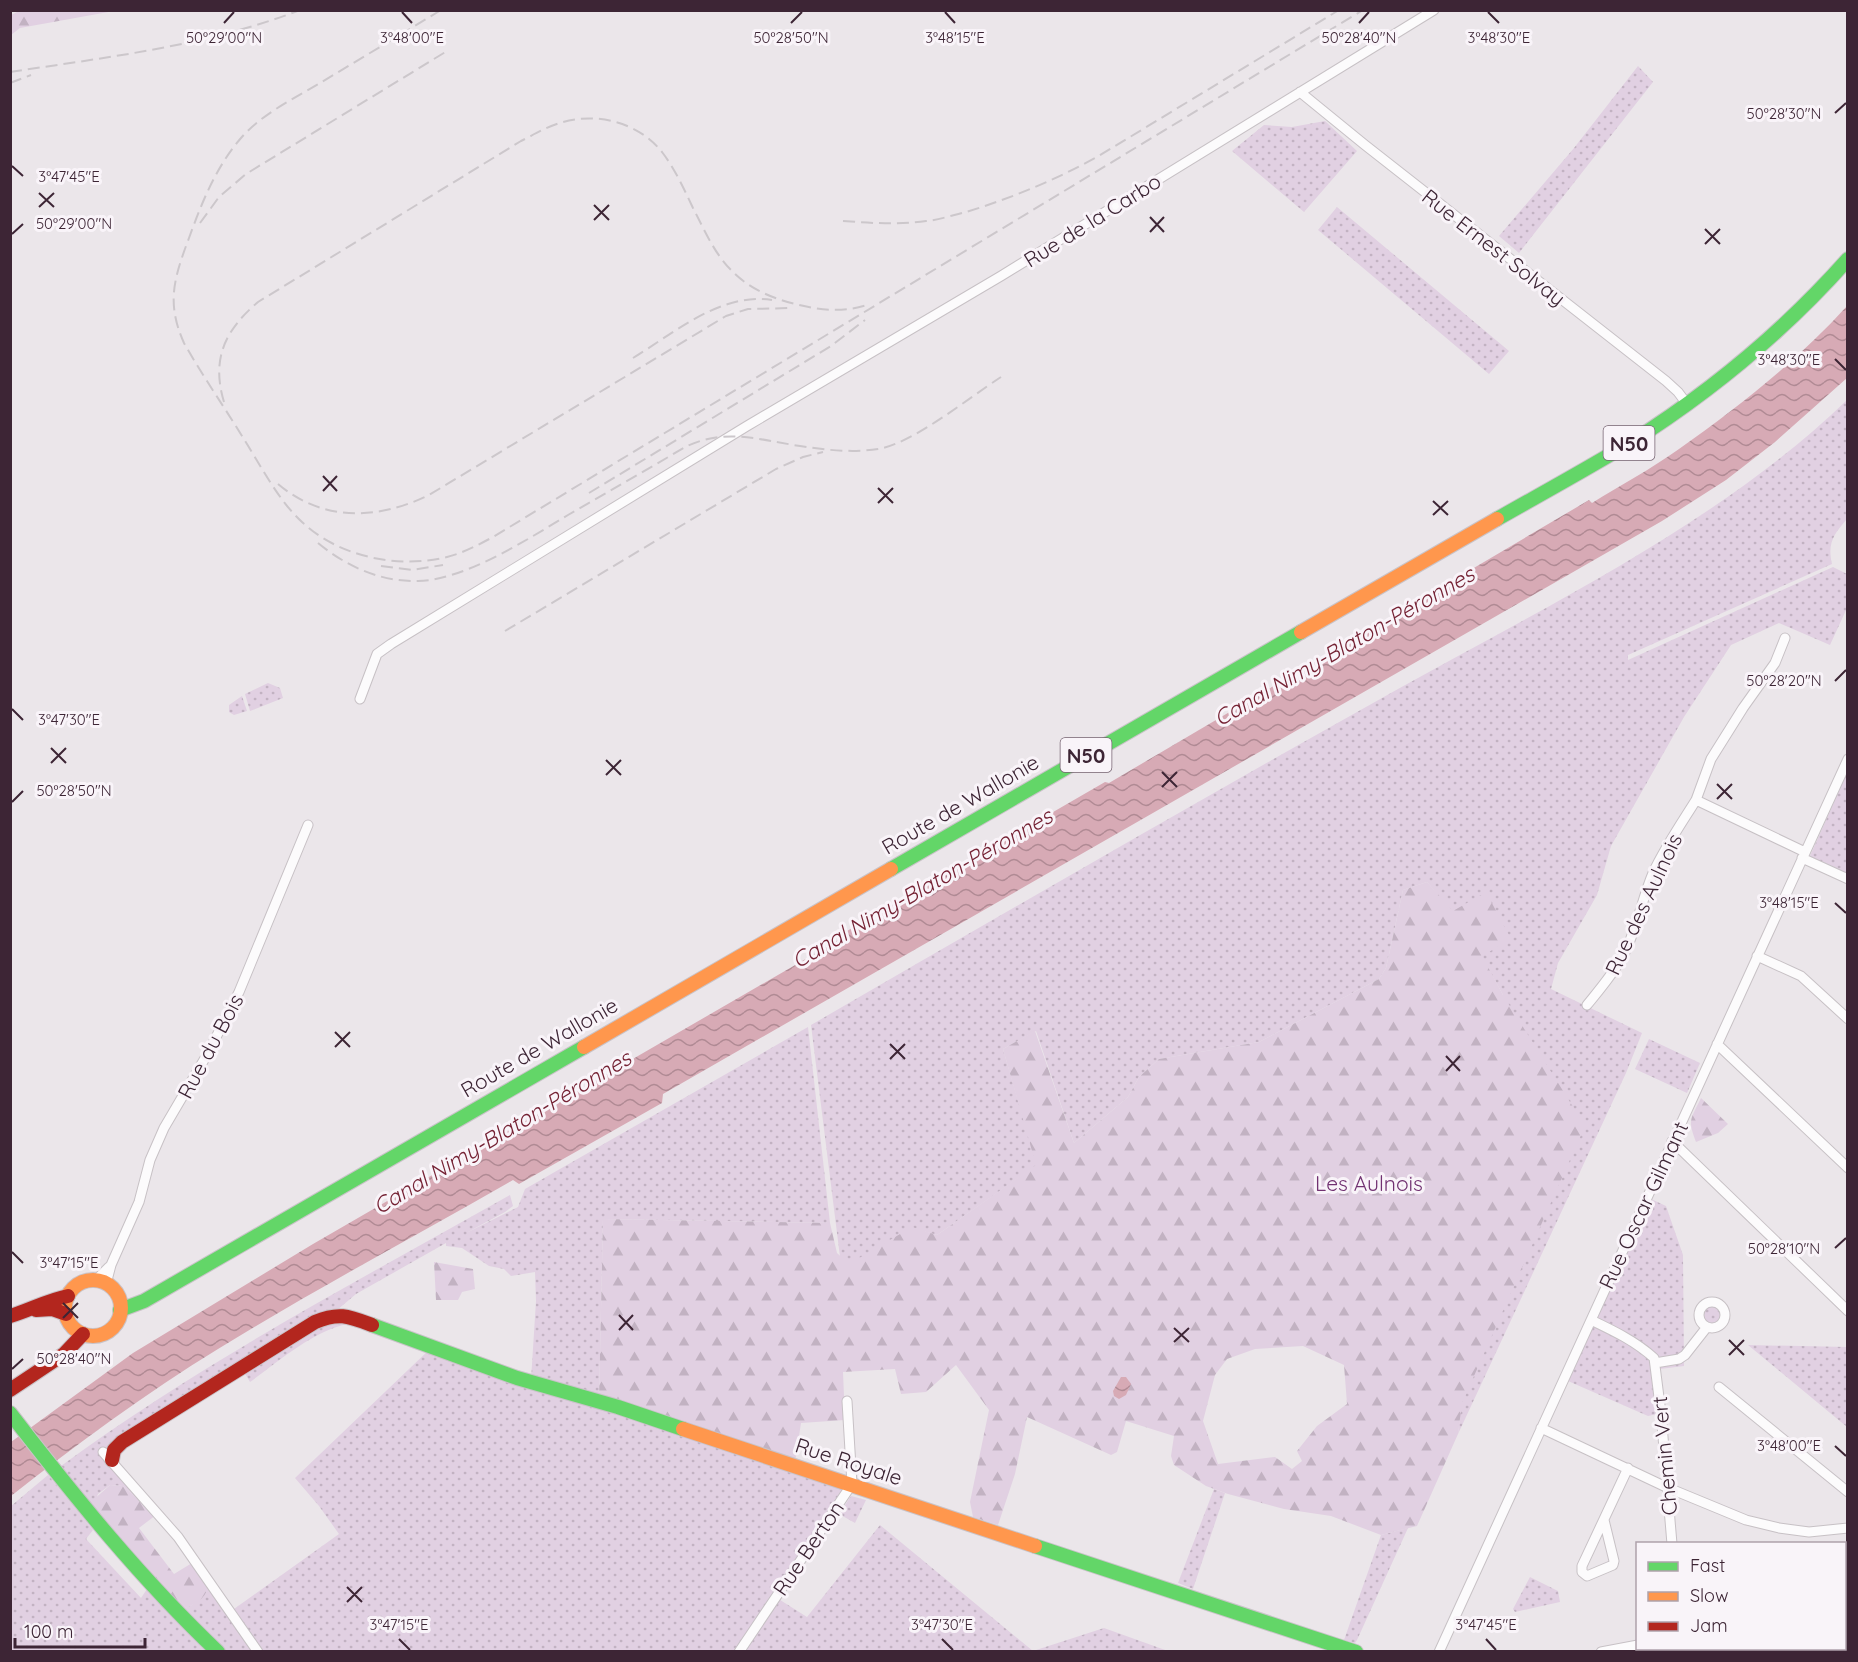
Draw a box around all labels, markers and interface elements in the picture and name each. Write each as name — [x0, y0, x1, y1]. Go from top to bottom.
text: 50°29'00"N — [186, 28, 262, 47]
text: 3°48'00"E — [380, 28, 444, 47]
text: 50°28'50"N — [753, 28, 829, 47]
text: 3°48'15"E — [925, 28, 985, 47]
text: 50°28'40"N — [1322, 28, 1396, 47]
text: 3°48'30"E — [1468, 28, 1530, 47]
text: 50°28'30"N — [1747, 104, 1821, 123]
text: 3°47'45"E — [38, 167, 100, 186]
street label: Rue de la Carbo — [1019, 167, 1165, 273]
street label: Rue Ernest Solvay — [1417, 183, 1571, 311]
text: 50°29'00"N — [36, 214, 112, 233]
text: 3°48'30"E — [1758, 350, 1820, 369]
road number: N50 — [1604, 426, 1654, 460]
water label: Canal Nimy-Blaton-Péronnes — [1209, 559, 1481, 732]
text: 50°28'20"N — [1746, 671, 1822, 690]
text: 3°47'30"E — [38, 710, 100, 729]
road number: N50 — [1060, 738, 1112, 772]
street label: Route de Wallonie — [877, 748, 1043, 860]
text: 50°28'50"N — [36, 781, 112, 800]
water label: Canal Nimy-Blaton-Péronnes — [787, 801, 1059, 974]
street label: Rue des Aulnois — [1599, 829, 1687, 979]
text: 3°48'15"E — [1759, 893, 1819, 912]
street label: Rue du Bois — [172, 989, 248, 1103]
street label: Route de Wallonie — [456, 991, 622, 1103]
water label: Canal Nimy-Blaton-Péronnes — [368, 1043, 637, 1220]
street label: Rue Oscar Gilmant — [1593, 1117, 1693, 1293]
park label: Les Aulnois — [1315, 1170, 1423, 1196]
text: 50°28'10"N — [1748, 1239, 1820, 1258]
text: 3°47'15"E — [40, 1253, 98, 1272]
text: 50°28'40"N — [37, 1349, 111, 1368]
street label: Chemin Vert — [1646, 1395, 1682, 1517]
street label: Rue Royale — [792, 1431, 906, 1491]
text: 3°48'00"E — [1757, 1436, 1821, 1455]
street label: Rue Berton — [767, 1496, 849, 1600]
legend — [1636, 1542, 1846, 1650]
text: Fast — [1690, 1554, 1725, 1577]
text: Slow — [1690, 1584, 1728, 1607]
scale bar — [15, 1611, 146, 1649]
text: Jam — [1690, 1614, 1728, 1637]
text: 3°47'15"E — [370, 1615, 428, 1634]
text: 3°47'30"E — [911, 1615, 973, 1634]
text: 3°47'45"E — [1455, 1615, 1517, 1634]
text: 100 m — [24, 1620, 73, 1643]

